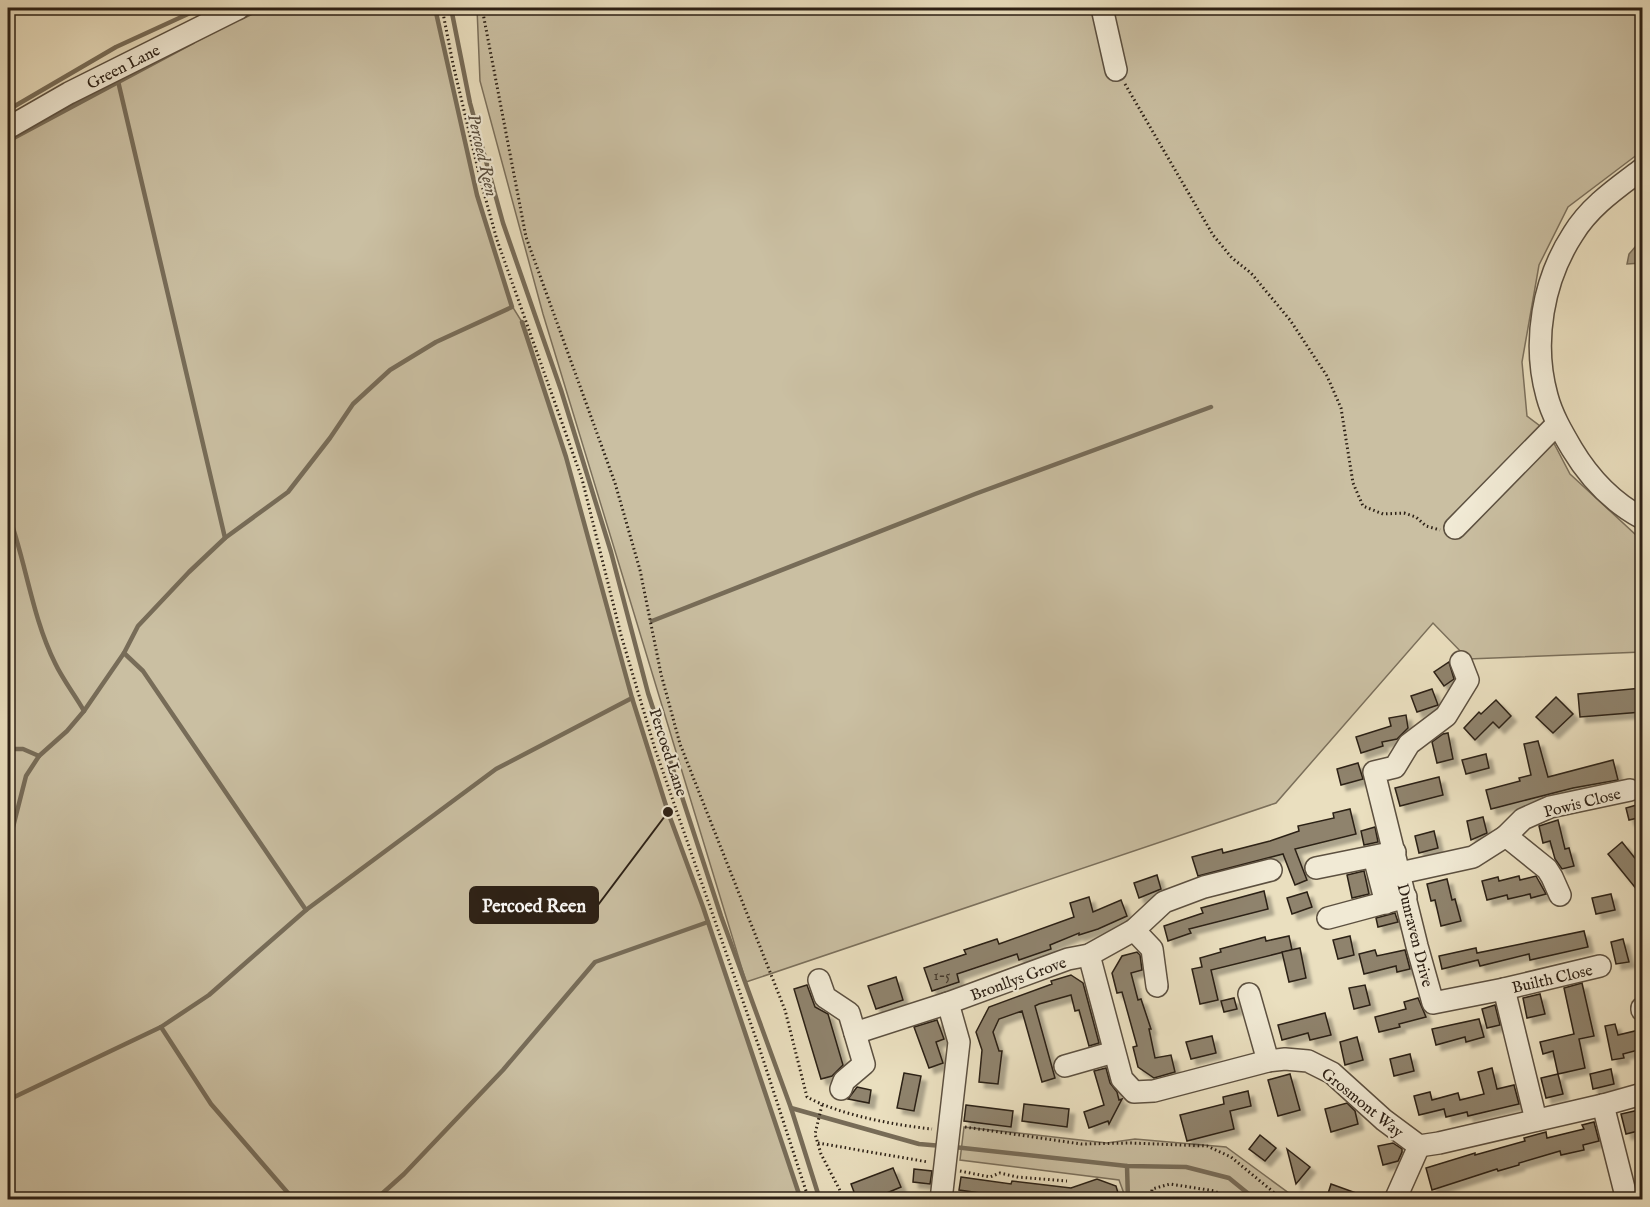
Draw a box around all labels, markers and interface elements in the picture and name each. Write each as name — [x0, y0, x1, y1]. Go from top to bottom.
street label: Green Lane — [84, 41, 164, 95]
water label: Percoed Reen — [461, 112, 502, 199]
street label: Percoed Lane — [643, 706, 691, 799]
street label: Powis Close — [1542, 785, 1623, 823]
street label: Dunraven Drive — [1392, 882, 1437, 989]
callout: Percoed Reen — [470, 887, 598, 923]
text: Percoed Reen — [482, 896, 586, 919]
street label: Bronllys Grove — [968, 953, 1069, 1006]
street label: Builth Close — [1510, 961, 1595, 999]
house number: 1-5 — [934, 967, 950, 985]
street label: Grosmont Way — [1317, 1064, 1407, 1143]

